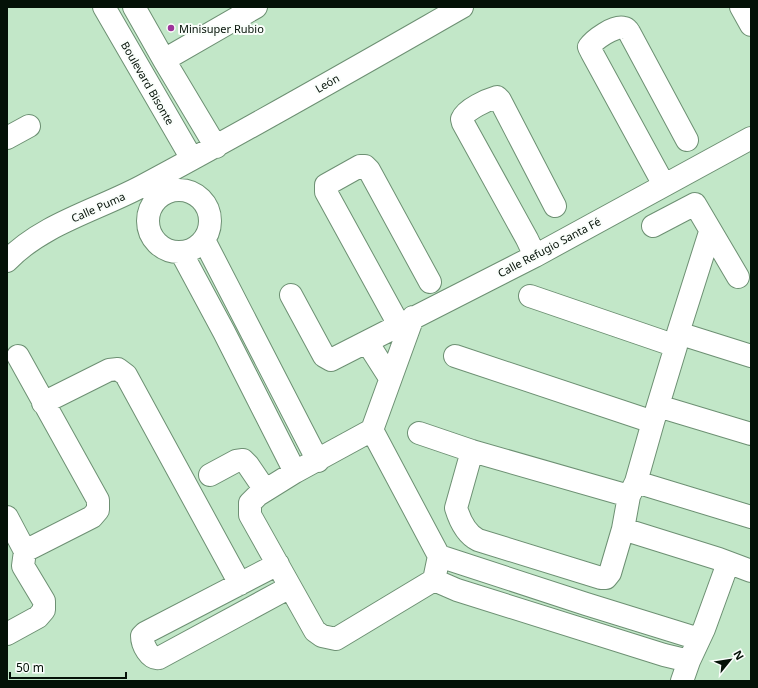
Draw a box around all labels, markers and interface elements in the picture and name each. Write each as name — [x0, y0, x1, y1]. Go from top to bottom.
place label: Minisuper Rubio — [179, 21, 264, 36]
marker: Minisuper Rubio — [166, 23, 176, 33]
street label: Boulevard Bisonte — [118, 39, 178, 127]
street label: León — [312, 70, 342, 96]
street label: Calle Puma — [69, 188, 127, 226]
street label: Calle Refugio Santa Fé — [495, 213, 603, 281]
north arrow — [710, 640, 750, 680]
text: N — [730, 647, 748, 662]
scale bar — [10, 654, 126, 680]
text: 50 m — [16, 659, 44, 676]

